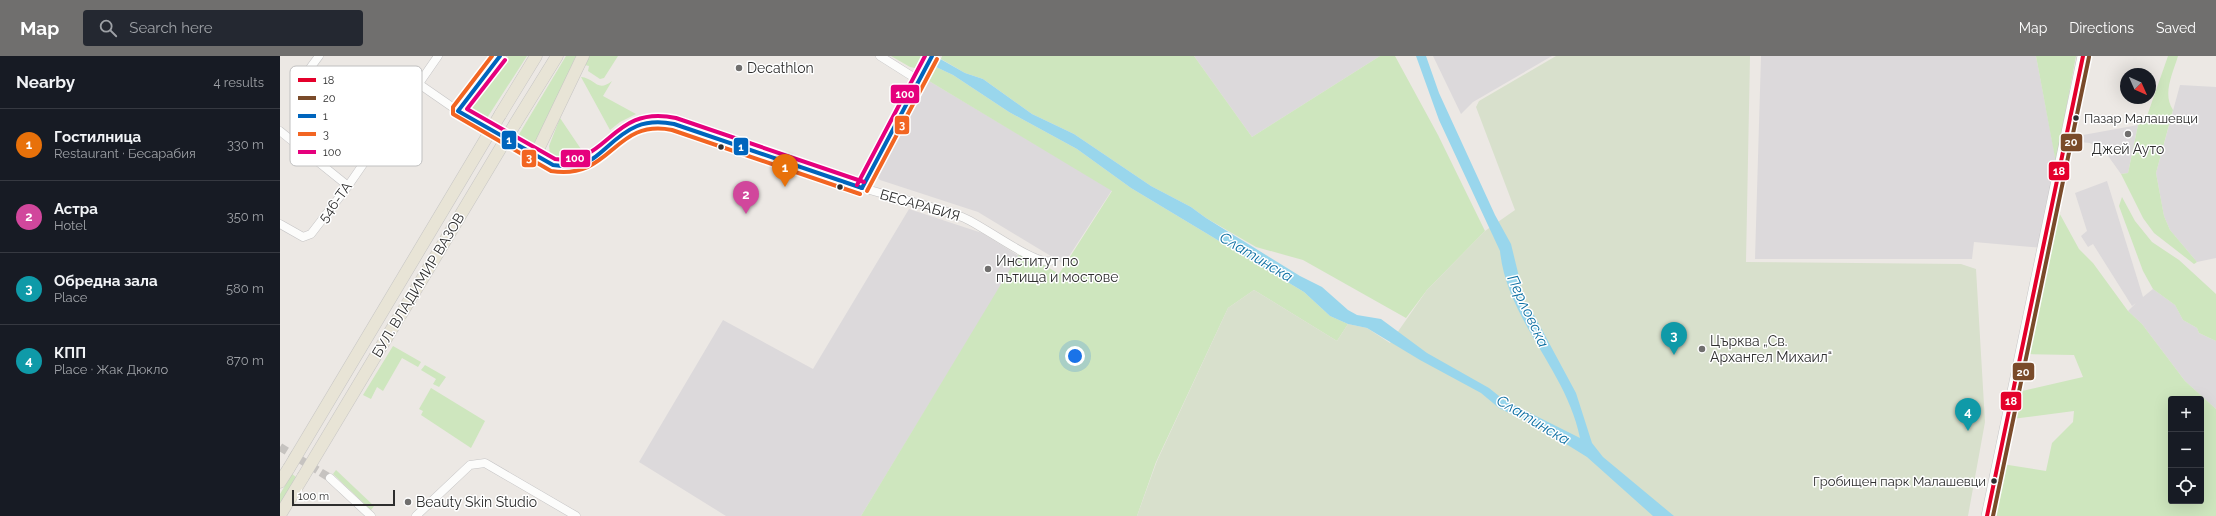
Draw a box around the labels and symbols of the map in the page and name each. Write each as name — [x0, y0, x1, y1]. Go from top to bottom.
place label: Decathlon — [747, 60, 814, 76]
marker: Decathlon — [734, 63, 744, 73]
legend — [290, 66, 422, 166]
north arrow — [2120, 68, 2156, 104]
text: 18 — [323, 74, 334, 87]
line badge: 100 — [890, 84, 920, 104]
text: 100 — [896, 88, 915, 101]
text: 20 — [323, 92, 336, 105]
text: 1 — [323, 110, 328, 123]
place label: Пазар Малашевци — [2084, 111, 2198, 126]
marker: Пазар Малашевци — [2071, 113, 2081, 123]
line badge: 3 — [894, 115, 910, 135]
text: 3 — [899, 119, 905, 132]
text: 3 — [323, 128, 329, 141]
marker: Джей Ауто — [2123, 129, 2133, 139]
line badge: 1 — [501, 130, 517, 150]
line badge: 20 — [2060, 133, 2083, 152]
text: 1 — [506, 134, 512, 147]
text: 20 — [2065, 136, 2078, 149]
line badge: 1 — [733, 137, 749, 156]
text: 1 — [738, 141, 744, 154]
place label: Джей Ауто — [2092, 141, 2164, 157]
unlabelled marker — [716, 142, 726, 152]
text: 100 — [323, 146, 341, 159]
line badge: 3 — [521, 149, 537, 168]
line badge: 100 — [560, 149, 591, 168]
text: 3 — [526, 152, 532, 165]
text: 100 — [566, 152, 585, 165]
pin: 1 — [772, 154, 798, 187]
line badge: 18 — [2048, 161, 2070, 181]
text: 18 — [2053, 165, 2065, 178]
street label: 546-ТА — [315, 178, 355, 225]
pin: 2 — [733, 181, 759, 214]
unlabelled marker — [835, 182, 845, 192]
street label: БЕСАРАБИЯ — [878, 186, 962, 224]
street label: БУЛ. ВЛАДИМИР ВАЗОВ — [369, 210, 467, 360]
water label: Слатинска — [1216, 228, 1296, 286]
place label: Институт по пътища и мостове — [996, 253, 1118, 285]
marker: Институт по пътища и мостове — [983, 264, 993, 274]
water label: Перловска — [1503, 272, 1553, 350]
pin: 3 — [1661, 322, 1687, 355]
place label: Църква „Св. Архангел Михаил“ — [1710, 333, 1832, 365]
marker: Църква „Св. Архангел Михаил“ — [1697, 344, 1707, 354]
your location — [1065, 346, 1085, 366]
line badge: 20 — [2012, 362, 2035, 381]
text: 20 — [2017, 366, 2030, 379]
water label: Слатинска — [1493, 391, 1573, 449]
line badge: 18 — [2000, 391, 2022, 411]
text: 18 — [2005, 395, 2017, 408]
pin: 4 — [1955, 398, 1981, 431]
place label: Гробищен парк Малашевци — [1813, 474, 1986, 489]
marker: Гробищен парк Малашевци — [1989, 476, 1999, 486]
scale bar — [292, 488, 395, 507]
place label: Beauty Skin Studio — [416, 494, 537, 510]
marker: Beauty Skin Studio — [403, 497, 413, 507]

